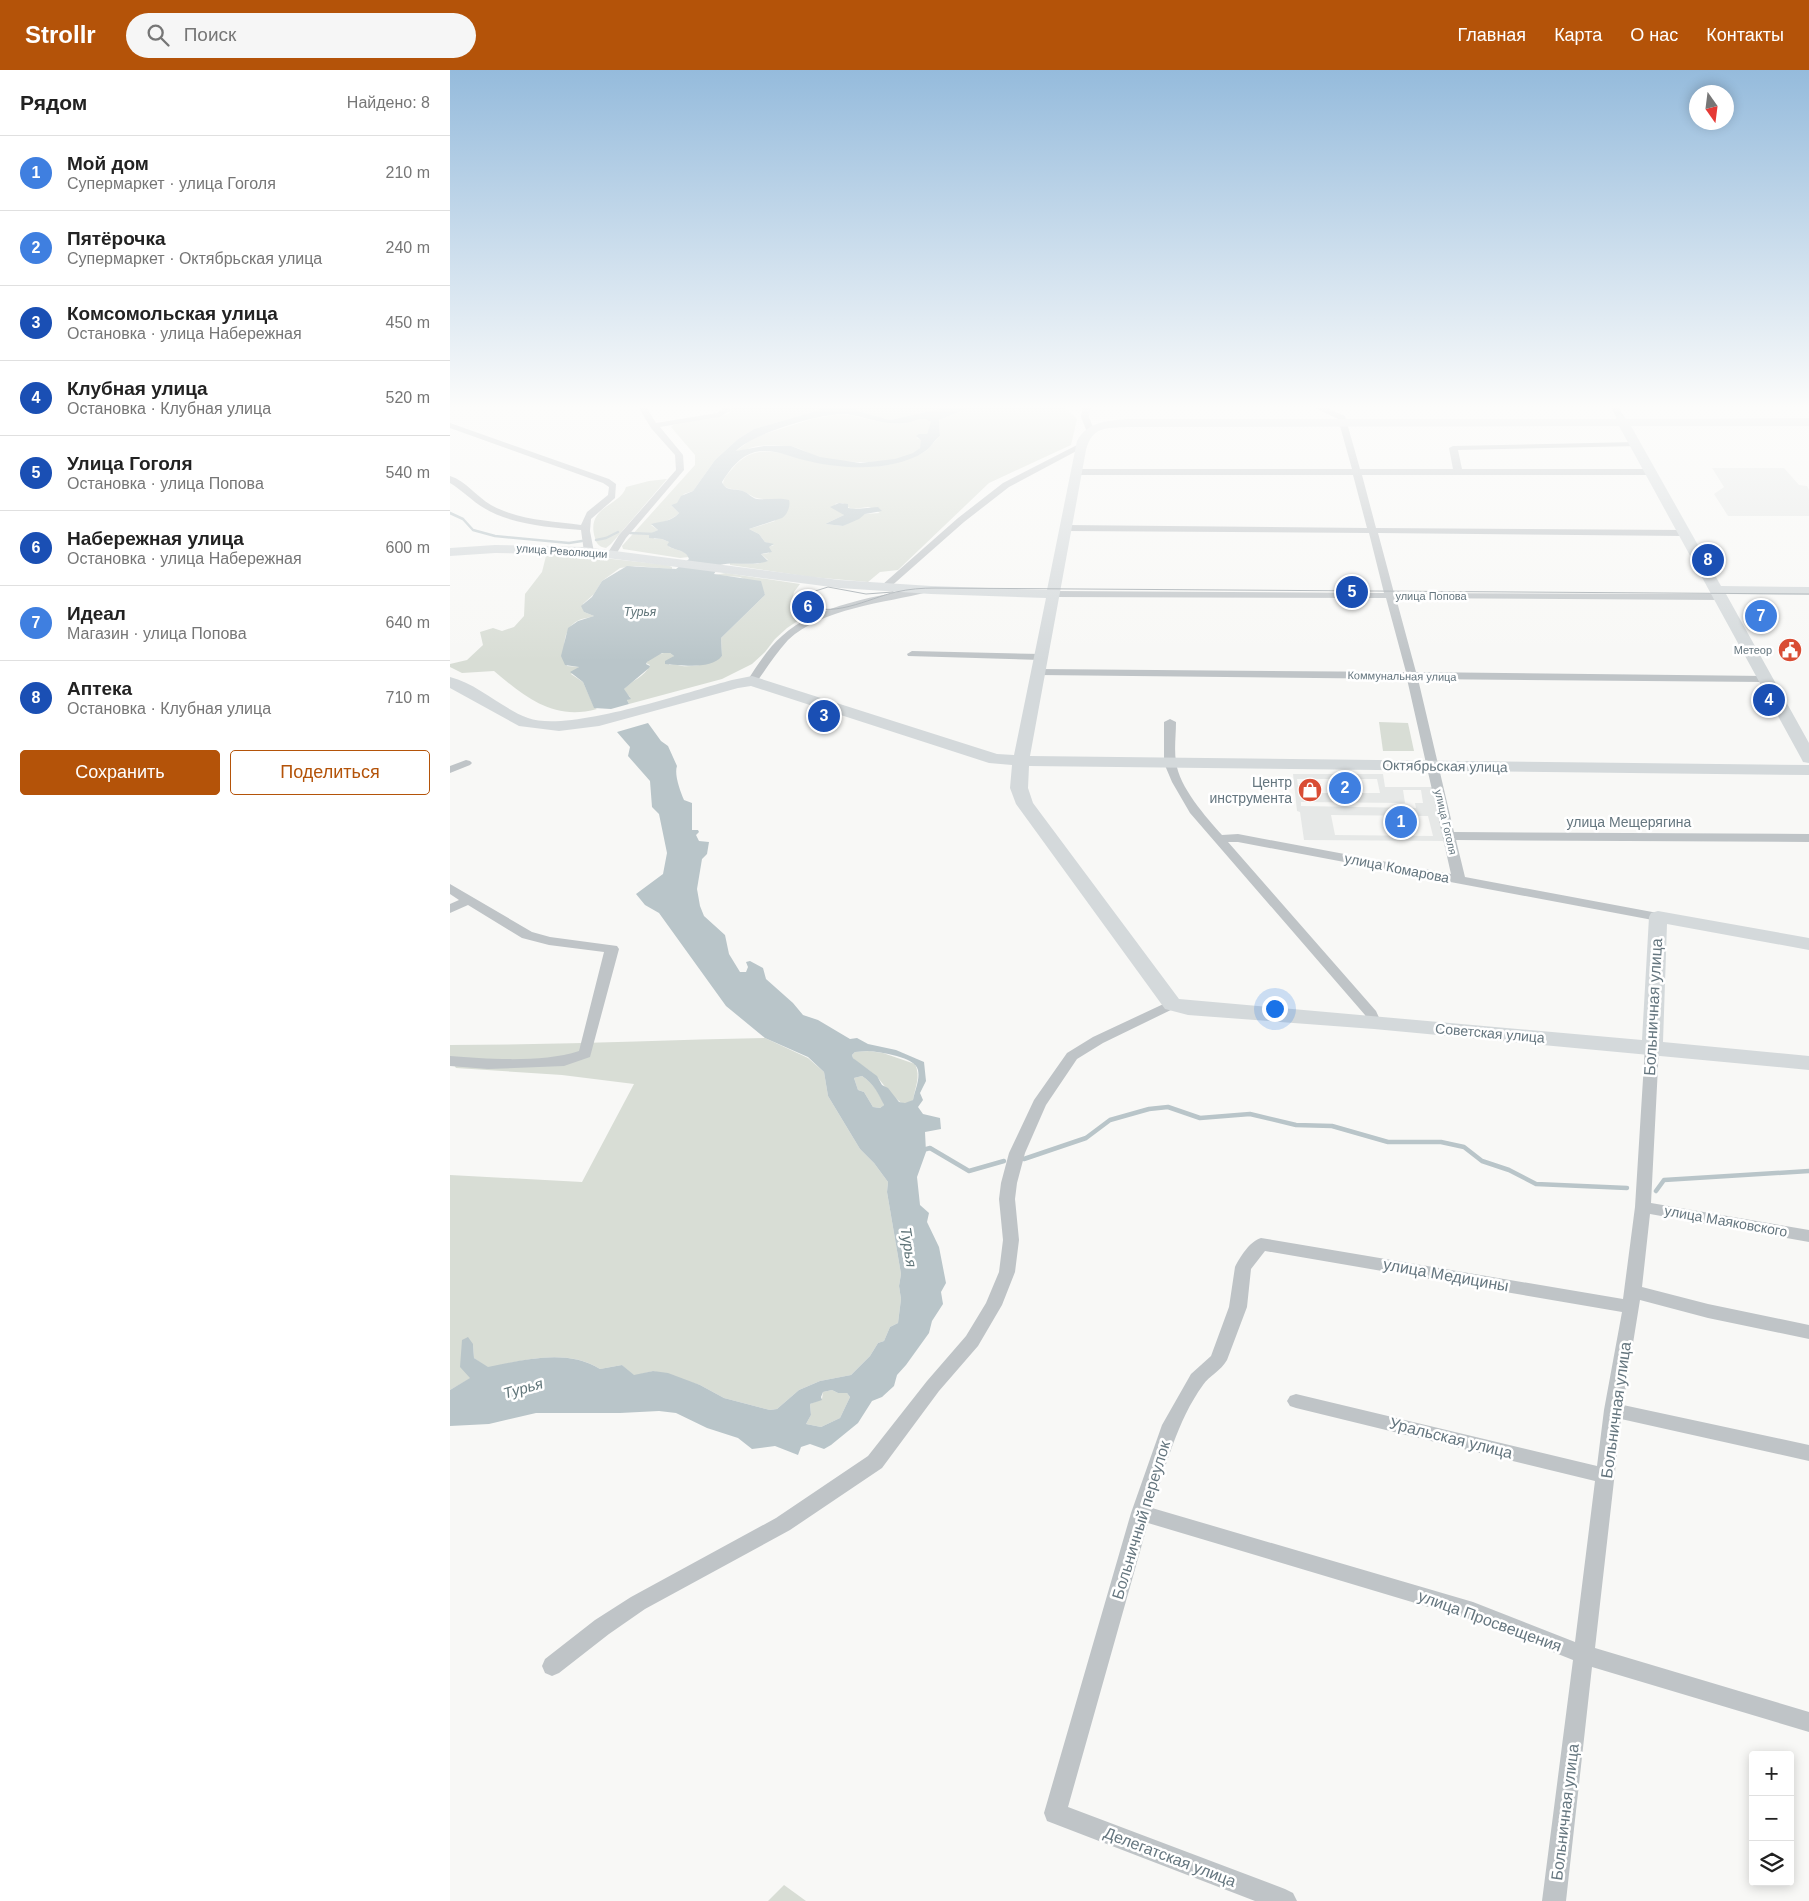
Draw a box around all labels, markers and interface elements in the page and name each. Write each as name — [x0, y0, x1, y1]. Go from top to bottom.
search box — [126, 13, 476, 58]
text: Strollr — [25, 21, 96, 48]
icon: search — [144, 21, 172, 49]
text: Поиск — [184, 24, 236, 45]
text: Главная — [1458, 25, 1526, 45]
text: Карта — [1554, 25, 1602, 45]
text: О нас — [1630, 25, 1678, 45]
text: Контакты — [1706, 25, 1784, 45]
north arrow — [1689, 85, 1734, 130]
text: Рядом — [20, 91, 87, 114]
text: Найдено: 8 — [347, 94, 430, 111]
text: Мой дом — [67, 153, 149, 174]
text: 1 — [32, 164, 40, 181]
text: 210 m — [386, 164, 430, 181]
text: Супермаркет · улица Гоголя — [67, 175, 276, 192]
text: Пятёрочка — [67, 228, 165, 249]
text: 2 — [32, 239, 40, 256]
text: 240 m — [386, 239, 430, 256]
text: Супермаркет · Октябрьская улица — [67, 250, 322, 267]
text: Комсомольская улица — [67, 303, 278, 324]
text: 3 — [32, 314, 40, 331]
text: 450 m — [386, 314, 430, 331]
text: Остановка · улица Набережная — [67, 325, 302, 342]
text: Клубная улица — [67, 378, 208, 399]
text: 4 — [32, 389, 40, 406]
text: 520 m — [386, 389, 430, 406]
text: Остановка · Клубная улица — [67, 400, 271, 417]
text: Улица Гоголя — [67, 453, 193, 474]
text: 5 — [32, 464, 40, 481]
text: 540 m — [386, 464, 430, 481]
text: Остановка · улица Попова — [67, 475, 264, 492]
text: Набережная улица — [67, 528, 244, 549]
text: 6 — [32, 539, 40, 556]
text: 600 m — [386, 539, 430, 556]
pin: 8 — [1692, 541, 1724, 579]
street label: улица Революции — [516, 542, 608, 560]
text: Остановка · улица Набережная — [67, 550, 302, 567]
pin: 5 — [1336, 573, 1368, 611]
pin: 6 — [792, 588, 824, 626]
street label: улица Попова — [1395, 590, 1467, 602]
pin: 7 — [1745, 597, 1777, 635]
text: Идеал — [67, 603, 126, 624]
water label: Турья — [624, 605, 657, 619]
text: 7 — [32, 614, 40, 631]
text: 640 m — [386, 614, 430, 631]
text: Магазин · улица Попова — [67, 625, 247, 642]
public building icon: Метеор — [1777, 637, 1803, 663]
place label: Метеор — [1734, 644, 1772, 656]
street label: Коммунальная улица — [1347, 669, 1458, 683]
text: Аптека — [67, 678, 132, 699]
pin: 4 — [1753, 681, 1785, 719]
text: 8 — [32, 689, 40, 706]
text: 710 m — [386, 689, 430, 706]
pin: 3 — [808, 697, 840, 735]
text: Остановка · Клубная улица — [67, 700, 271, 717]
button: Сохранить — [20, 750, 220, 795]
button: Поделиться — [230, 750, 430, 795]
street label: Октябрьская улица — [1382, 757, 1508, 775]
pin: 2 — [1329, 769, 1361, 807]
place label: Центр инструмента — [1209, 774, 1292, 806]
shop icon: Центр инструмента — [1297, 777, 1323, 803]
street label: улица Гоголя — [1433, 788, 1459, 856]
pin: 1 — [1385, 803, 1417, 841]
street label: улица Мещерягина — [1567, 814, 1692, 830]
street label: улица Комарова — [1343, 850, 1451, 886]
street label: Больничная улица — [1641, 938, 1665, 1076]
your location — [1262, 996, 1288, 1022]
street label: Советская улица — [1435, 1020, 1546, 1046]
street label: улица Маяковского — [1663, 1202, 1789, 1240]
water label: Турья — [897, 1226, 921, 1268]
street label: улица Медицины — [1382, 1256, 1510, 1294]
street label: Больничная улица — [1598, 1341, 1634, 1479]
water label: Турья — [501, 1374, 545, 1402]
street label: Уральская улица — [1388, 1414, 1514, 1462]
street label: Больничный переулок — [1109, 1438, 1174, 1601]
street label: улица Просвещения — [1416, 1587, 1564, 1655]
street label: Больничная улица — [1548, 1743, 1582, 1881]
map controls — [1749, 1751, 1794, 1886]
button: + — [1749, 1751, 1794, 1796]
button: − — [1749, 1796, 1794, 1841]
street label: Делегатская улица — [1102, 1824, 1238, 1890]
button: layers — [1749, 1841, 1794, 1886]

